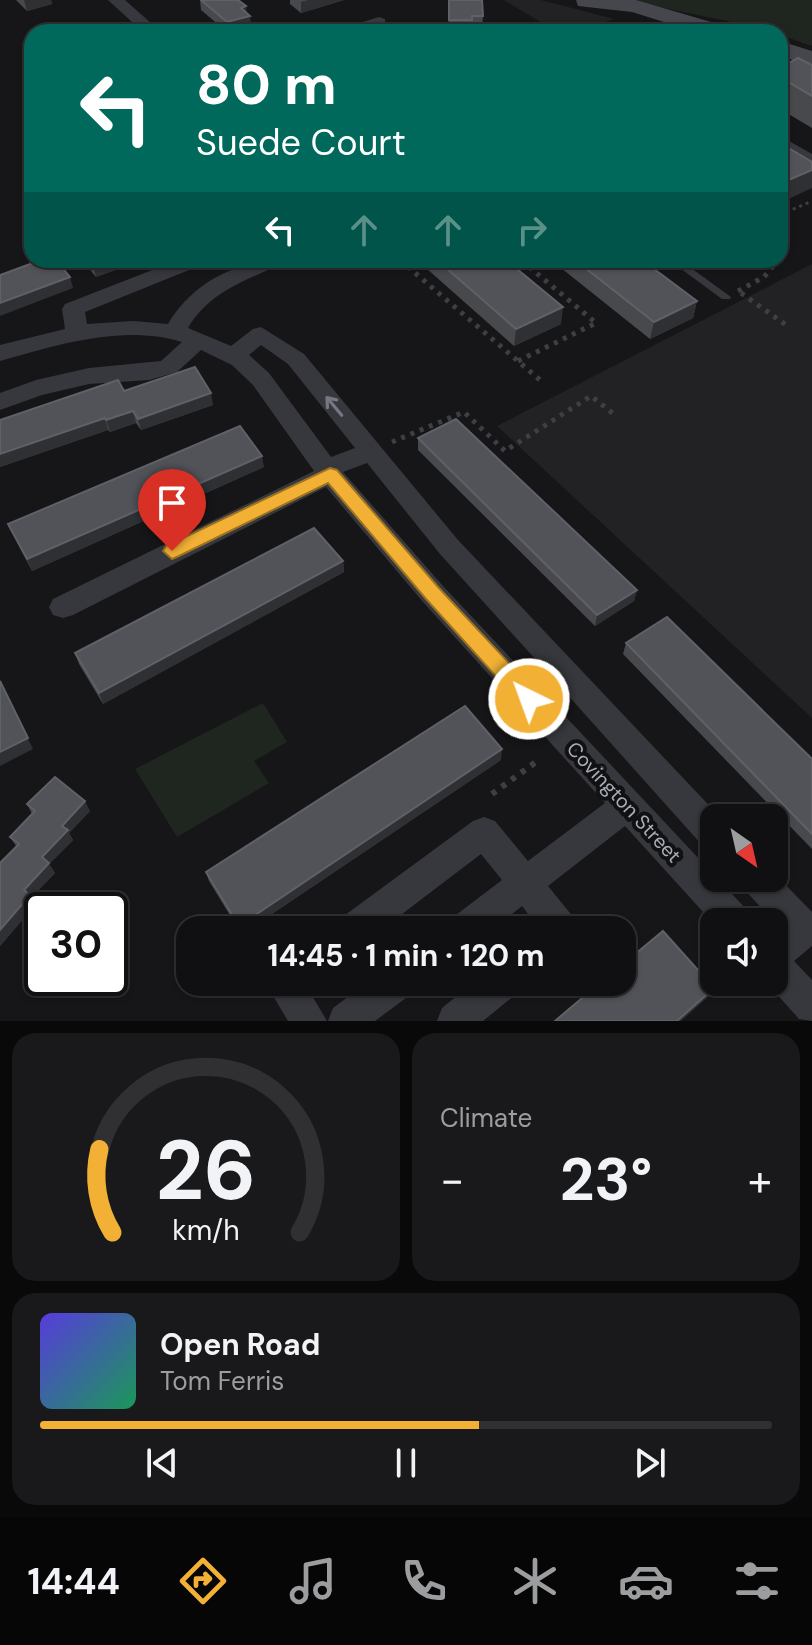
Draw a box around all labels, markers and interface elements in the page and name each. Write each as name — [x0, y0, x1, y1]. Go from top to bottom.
text: 80 m — [196, 48, 337, 121]
icon: left — [64, 56, 168, 160]
text: Suede Court — [196, 119, 406, 166]
icon: left — [258, 208, 302, 252]
icon: ahead — [342, 208, 386, 252]
icon: ahead — [426, 208, 470, 252]
icon: right — [510, 208, 554, 252]
one-way arrow — [325, 396, 343, 417]
pin — [138, 469, 206, 551]
icon: arrive — [150, 481, 194, 525]
position arrow — [487, 657, 571, 741]
street label: Covington Street — [561, 736, 687, 868]
north arrow — [700, 804, 788, 892]
map controls — [700, 804, 788, 996]
speed limit sign: 30 — [24, 892, 128, 996]
button: sound — [700, 908, 788, 996]
text: 14:45 · 1 min · 120 m — [268, 936, 544, 975]
text: Climate — [440, 1101, 532, 1135]
text: 26 — [156, 1116, 256, 1225]
text: 23° — [560, 1140, 652, 1219]
text: − — [440, 1151, 464, 1209]
text: + — [748, 1151, 772, 1209]
text: km/h — [172, 1212, 240, 1249]
text: Open Road — [160, 1325, 320, 1364]
text: Tom Ferris — [160, 1364, 284, 1398]
icon: previous — [140, 1441, 184, 1485]
icon: pause — [384, 1441, 428, 1485]
icon: next — [628, 1441, 672, 1485]
icon: directions — [175, 1553, 231, 1609]
icon: music — [285, 1553, 341, 1609]
icon: phone — [396, 1553, 452, 1609]
icon: climate — [507, 1553, 563, 1609]
icon: car — [618, 1553, 674, 1609]
icon: filters — [729, 1553, 785, 1609]
text: 14:44 — [27, 1558, 120, 1605]

